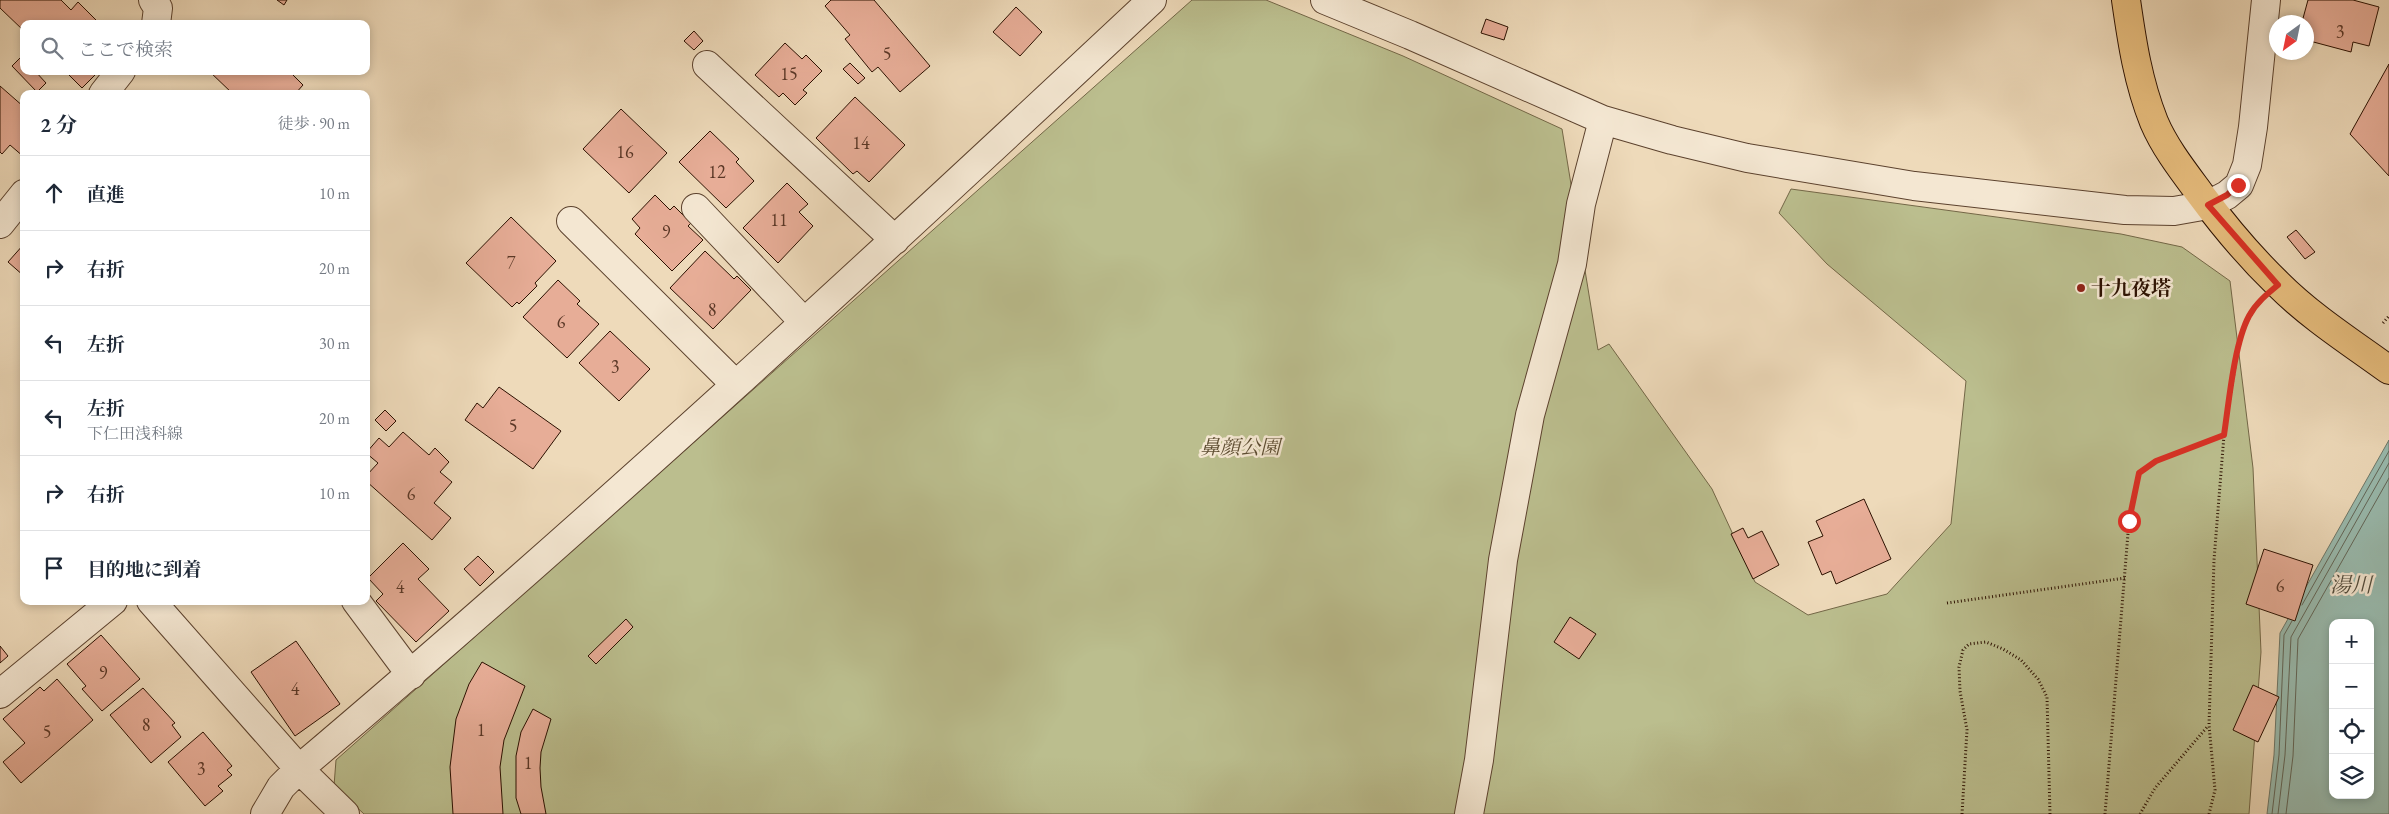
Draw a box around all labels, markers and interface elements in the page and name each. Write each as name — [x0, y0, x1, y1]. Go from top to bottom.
north arrow — [2269, 15, 2314, 60]
search box — [20, 20, 370, 75]
house number: 3 — [2336, 20, 2344, 43]
icon: search — [38, 34, 66, 62]
text: ここで検索 — [78, 37, 173, 62]
house number: 5 — [883, 42, 891, 65]
house number: 15 — [780, 62, 798, 85]
text: 2 分 — [40, 111, 77, 138]
text: 徒歩 · 90 m — [277, 113, 350, 134]
house number: 14 — [852, 131, 870, 154]
house number: 16 — [616, 140, 634, 163]
house number: 12 — [708, 160, 726, 183]
route end — [2227, 174, 2250, 197]
icon: ahead — [40, 179, 68, 207]
text: 直進 — [87, 182, 125, 207]
text: 10 m — [319, 183, 350, 204]
house number: 11 — [770, 208, 788, 231]
house number: 9 — [662, 220, 671, 243]
house number: 7 — [507, 251, 516, 274]
icon: right — [40, 254, 68, 282]
text: 右折 — [87, 257, 125, 282]
text: 20 m — [319, 258, 350, 279]
place label: 十九夜塔 — [2091, 275, 2171, 301]
marker: 十九夜塔 — [2075, 282, 2087, 294]
house number: 8 — [708, 298, 716, 321]
house number: 6 — [557, 310, 566, 333]
icon: left — [40, 329, 68, 357]
text: 左折 — [87, 332, 125, 357]
text: 30 m — [319, 333, 350, 354]
house number: 3 — [611, 355, 619, 378]
text: 左折 — [87, 396, 125, 421]
icon: left — [40, 404, 68, 432]
text: 20 m — [319, 408, 350, 429]
house number: 5 — [509, 414, 517, 437]
text: 下仁田浅科線 — [87, 423, 183, 444]
park label: 鼻顔公園 — [1200, 434, 1283, 460]
icon: right — [40, 479, 68, 507]
text: 右折 — [87, 482, 125, 507]
house number: 6 — [407, 482, 416, 505]
text: 10 m — [319, 483, 350, 504]
route start — [2118, 510, 2141, 533]
icon: arrive — [40, 554, 68, 582]
text: 目的地に到着 — [87, 557, 201, 582]
water label: 湯川 — [2330, 571, 2374, 598]
house number: 6 — [2276, 574, 2285, 597]
house number: 4 — [396, 575, 405, 598]
map controls — [2329, 619, 2374, 799]
button: + — [2329, 619, 2374, 664]
house number: 9 — [99, 661, 108, 684]
button: − — [2329, 664, 2374, 709]
house number: 4 — [291, 677, 300, 700]
button: locate — [2329, 709, 2374, 754]
house number: 8 — [142, 713, 150, 736]
house number: 1 — [477, 718, 485, 741]
house number: 5 — [43, 720, 51, 743]
house number: 1 — [524, 751, 532, 774]
button: layers — [2329, 754, 2374, 799]
house number: 3 — [197, 757, 205, 780]

